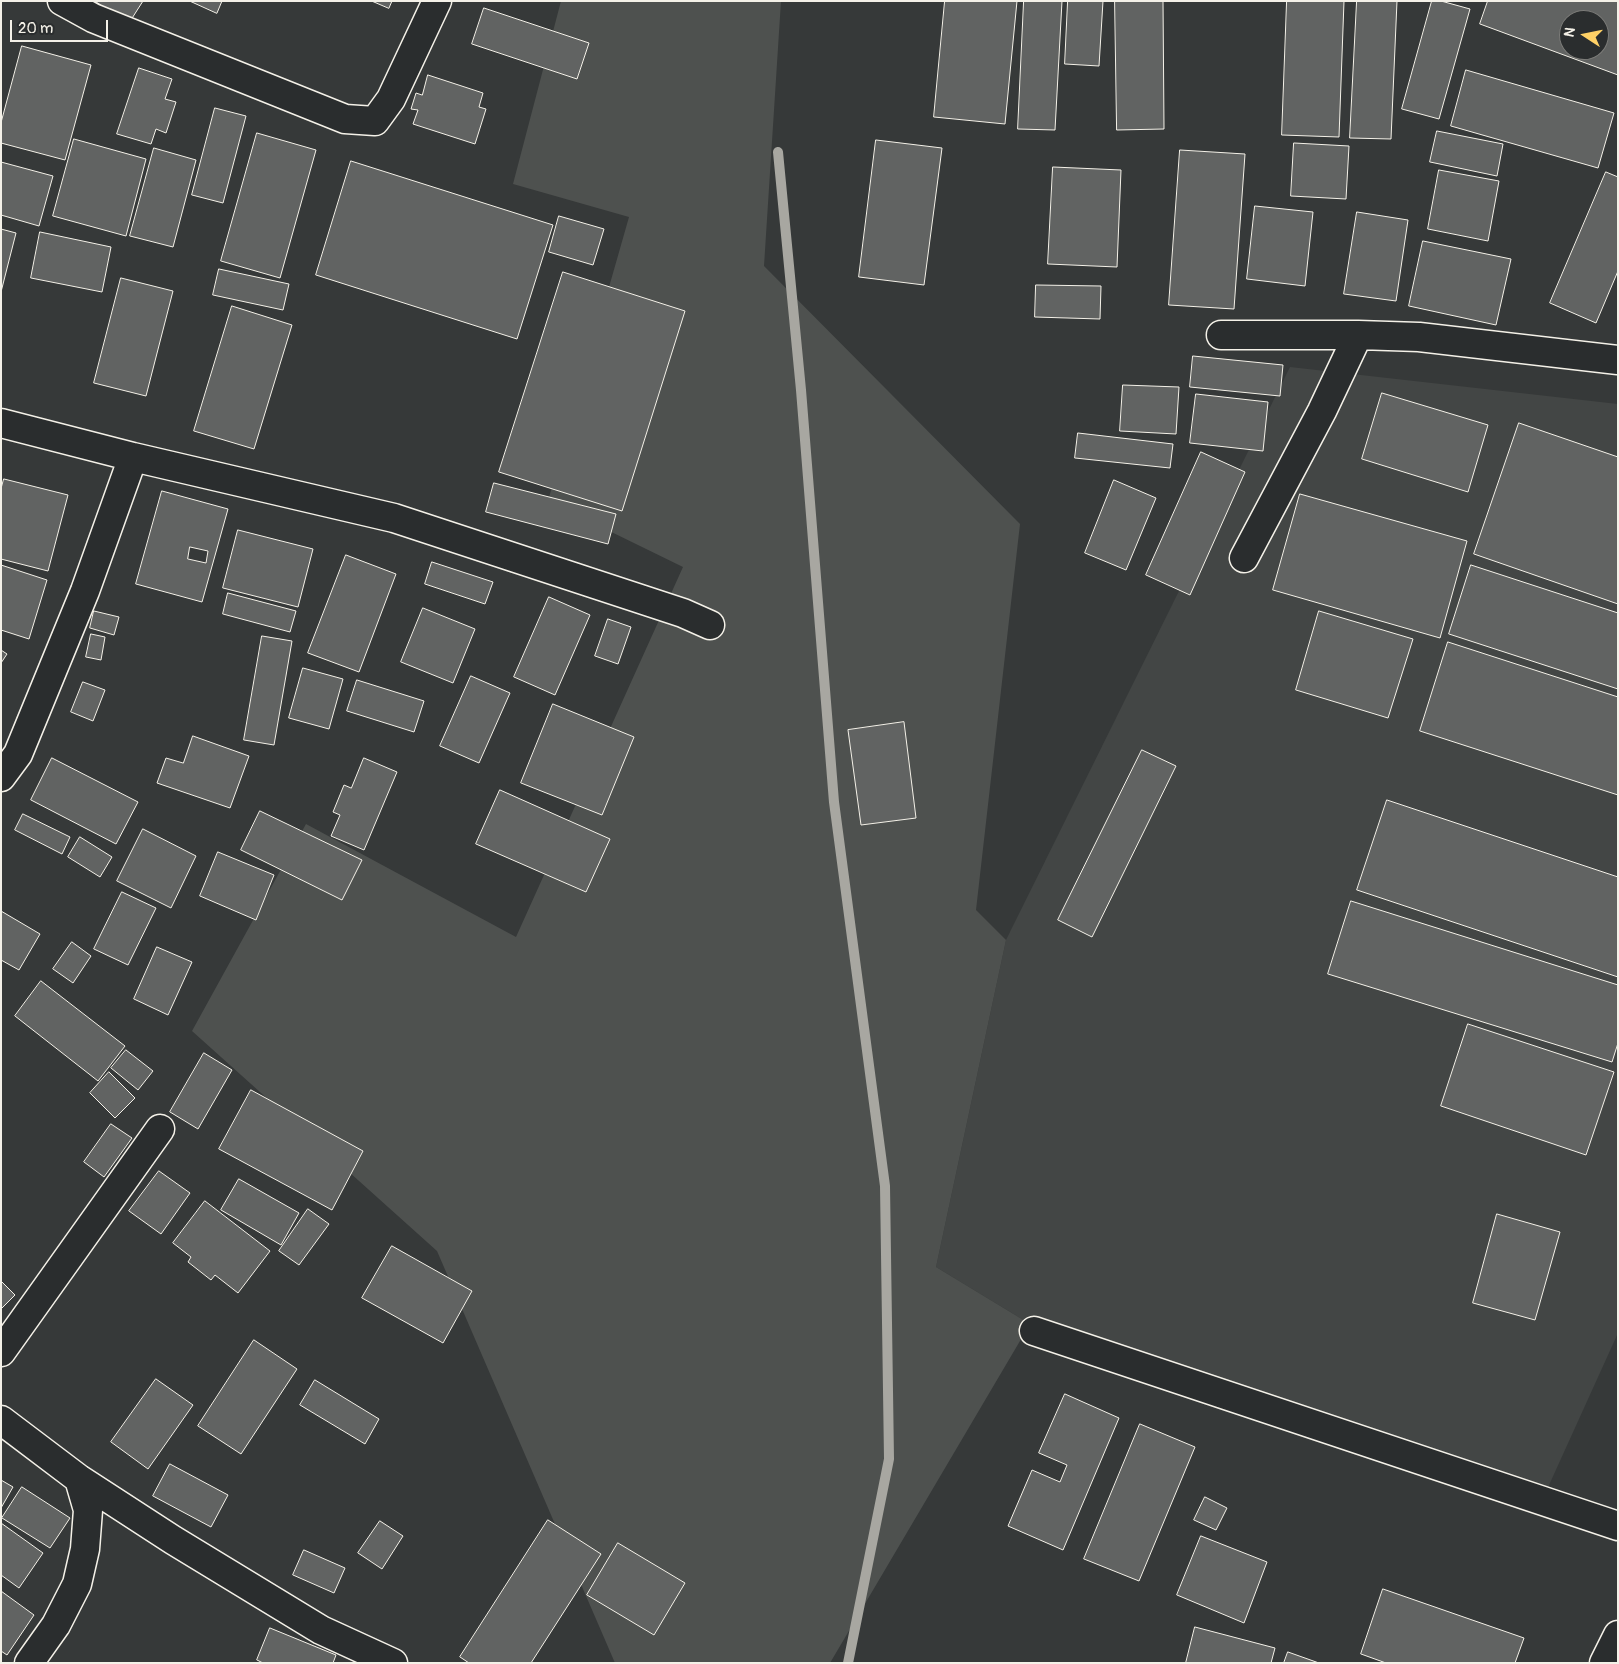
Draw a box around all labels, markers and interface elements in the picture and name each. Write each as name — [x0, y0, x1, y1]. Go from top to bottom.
scale bar — [12, 10, 110, 42]
north arrow — [1559, 10, 1609, 60]
text: 20 m — [18, 19, 53, 38]
text: N — [1561, 26, 1579, 39]

